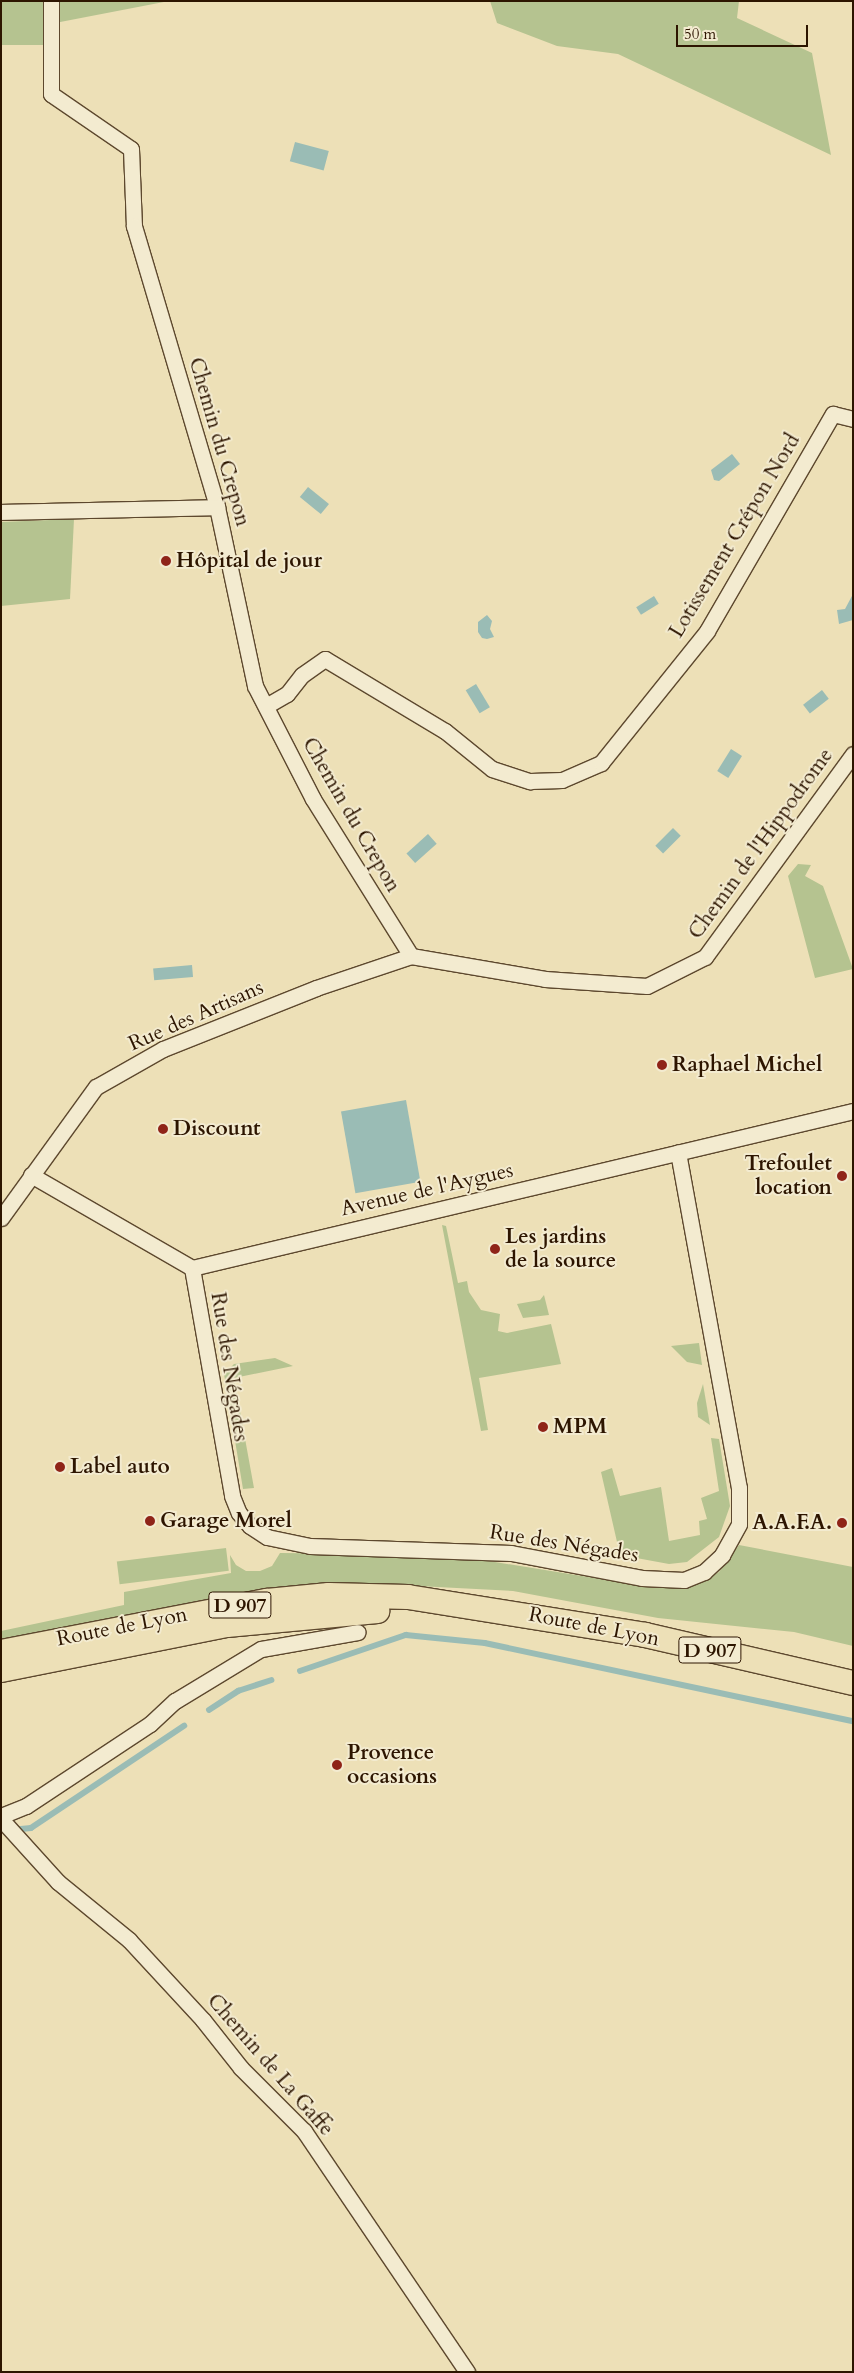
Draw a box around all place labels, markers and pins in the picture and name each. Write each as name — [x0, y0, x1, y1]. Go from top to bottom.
place label: Hôpital de jour — [176, 548, 322, 574]
marker: Hôpital de jour — [160, 555, 172, 567]
place label: Raphael Michel — [672, 1052, 822, 1078]
marker: Raphael Michel — [656, 1059, 668, 1071]
place label: Discount — [173, 1116, 260, 1142]
marker: Discount — [157, 1123, 169, 1135]
place label: Trefoulet location — [744, 1151, 832, 1201]
marker: Trefoulet location — [836, 1170, 848, 1182]
place label: Les jardins de la source — [505, 1224, 616, 1274]
marker: Les jardins de la source — [489, 1243, 501, 1255]
place label: MPM — [553, 1414, 607, 1440]
marker: MPM — [537, 1421, 549, 1433]
place label: Label auto — [70, 1454, 170, 1480]
marker: Label auto — [54, 1461, 66, 1473]
place label: Garage Morel — [160, 1508, 292, 1534]
place label: A.A.F.A. — [752, 1510, 832, 1536]
marker: Garage Morel — [144, 1515, 156, 1527]
marker: A.A.F.A. — [836, 1517, 848, 1529]
place label: Provence occasions — [347, 1740, 437, 1790]
marker: Provence occasions — [331, 1759, 343, 1771]

